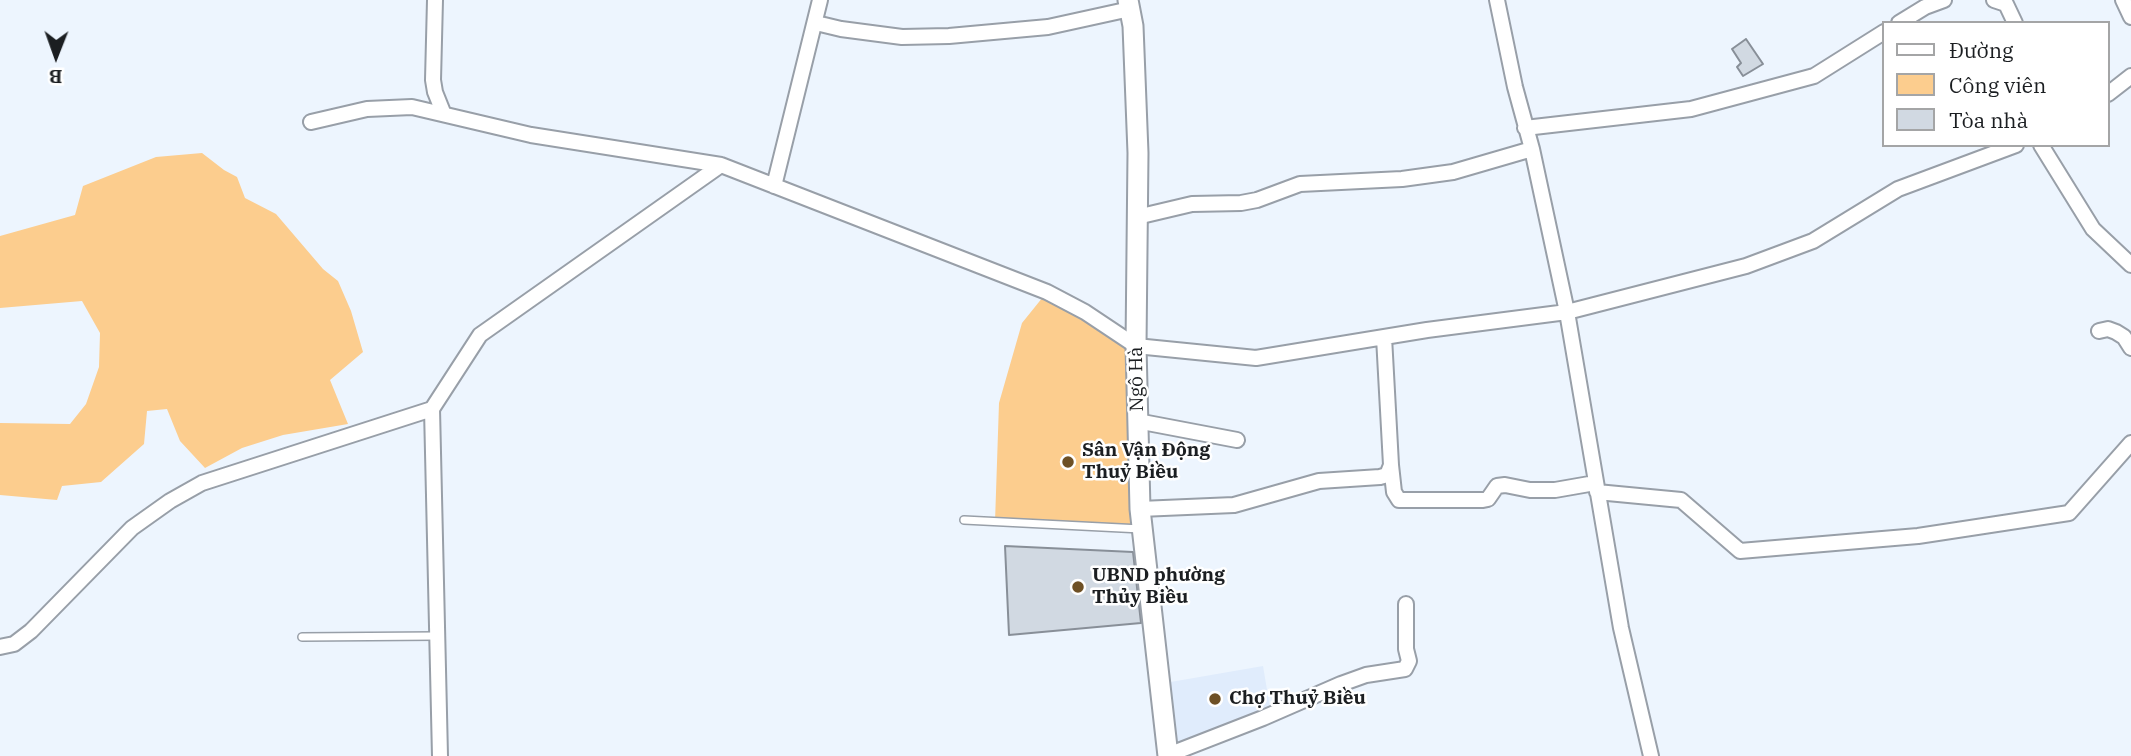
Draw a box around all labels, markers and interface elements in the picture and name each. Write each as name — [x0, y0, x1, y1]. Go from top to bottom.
north arrow — [21, 21, 91, 91]
legend — [1882, 21, 2110, 147]
text: Đường — [1949, 36, 2014, 64]
text: B — [49, 65, 63, 89]
text: Công viên — [1949, 71, 2046, 99]
text: Tòa nhà — [1949, 106, 2028, 134]
street label: Ngô Hà — [1125, 346, 1149, 412]
place label: Sân Vận Động Thuỷ Biều — [1082, 440, 1210, 484]
marker: Sân Vận Động Thuỷ Biều — [1060, 454, 1076, 470]
place label: UBND phường Thủy Biều — [1092, 565, 1225, 609]
marker: UBND phường Thủy Biều — [1070, 579, 1086, 595]
place label: Chợ Thuỷ Biều — [1229, 688, 1366, 710]
marker: Chợ Thuỷ Biều — [1207, 691, 1223, 707]

